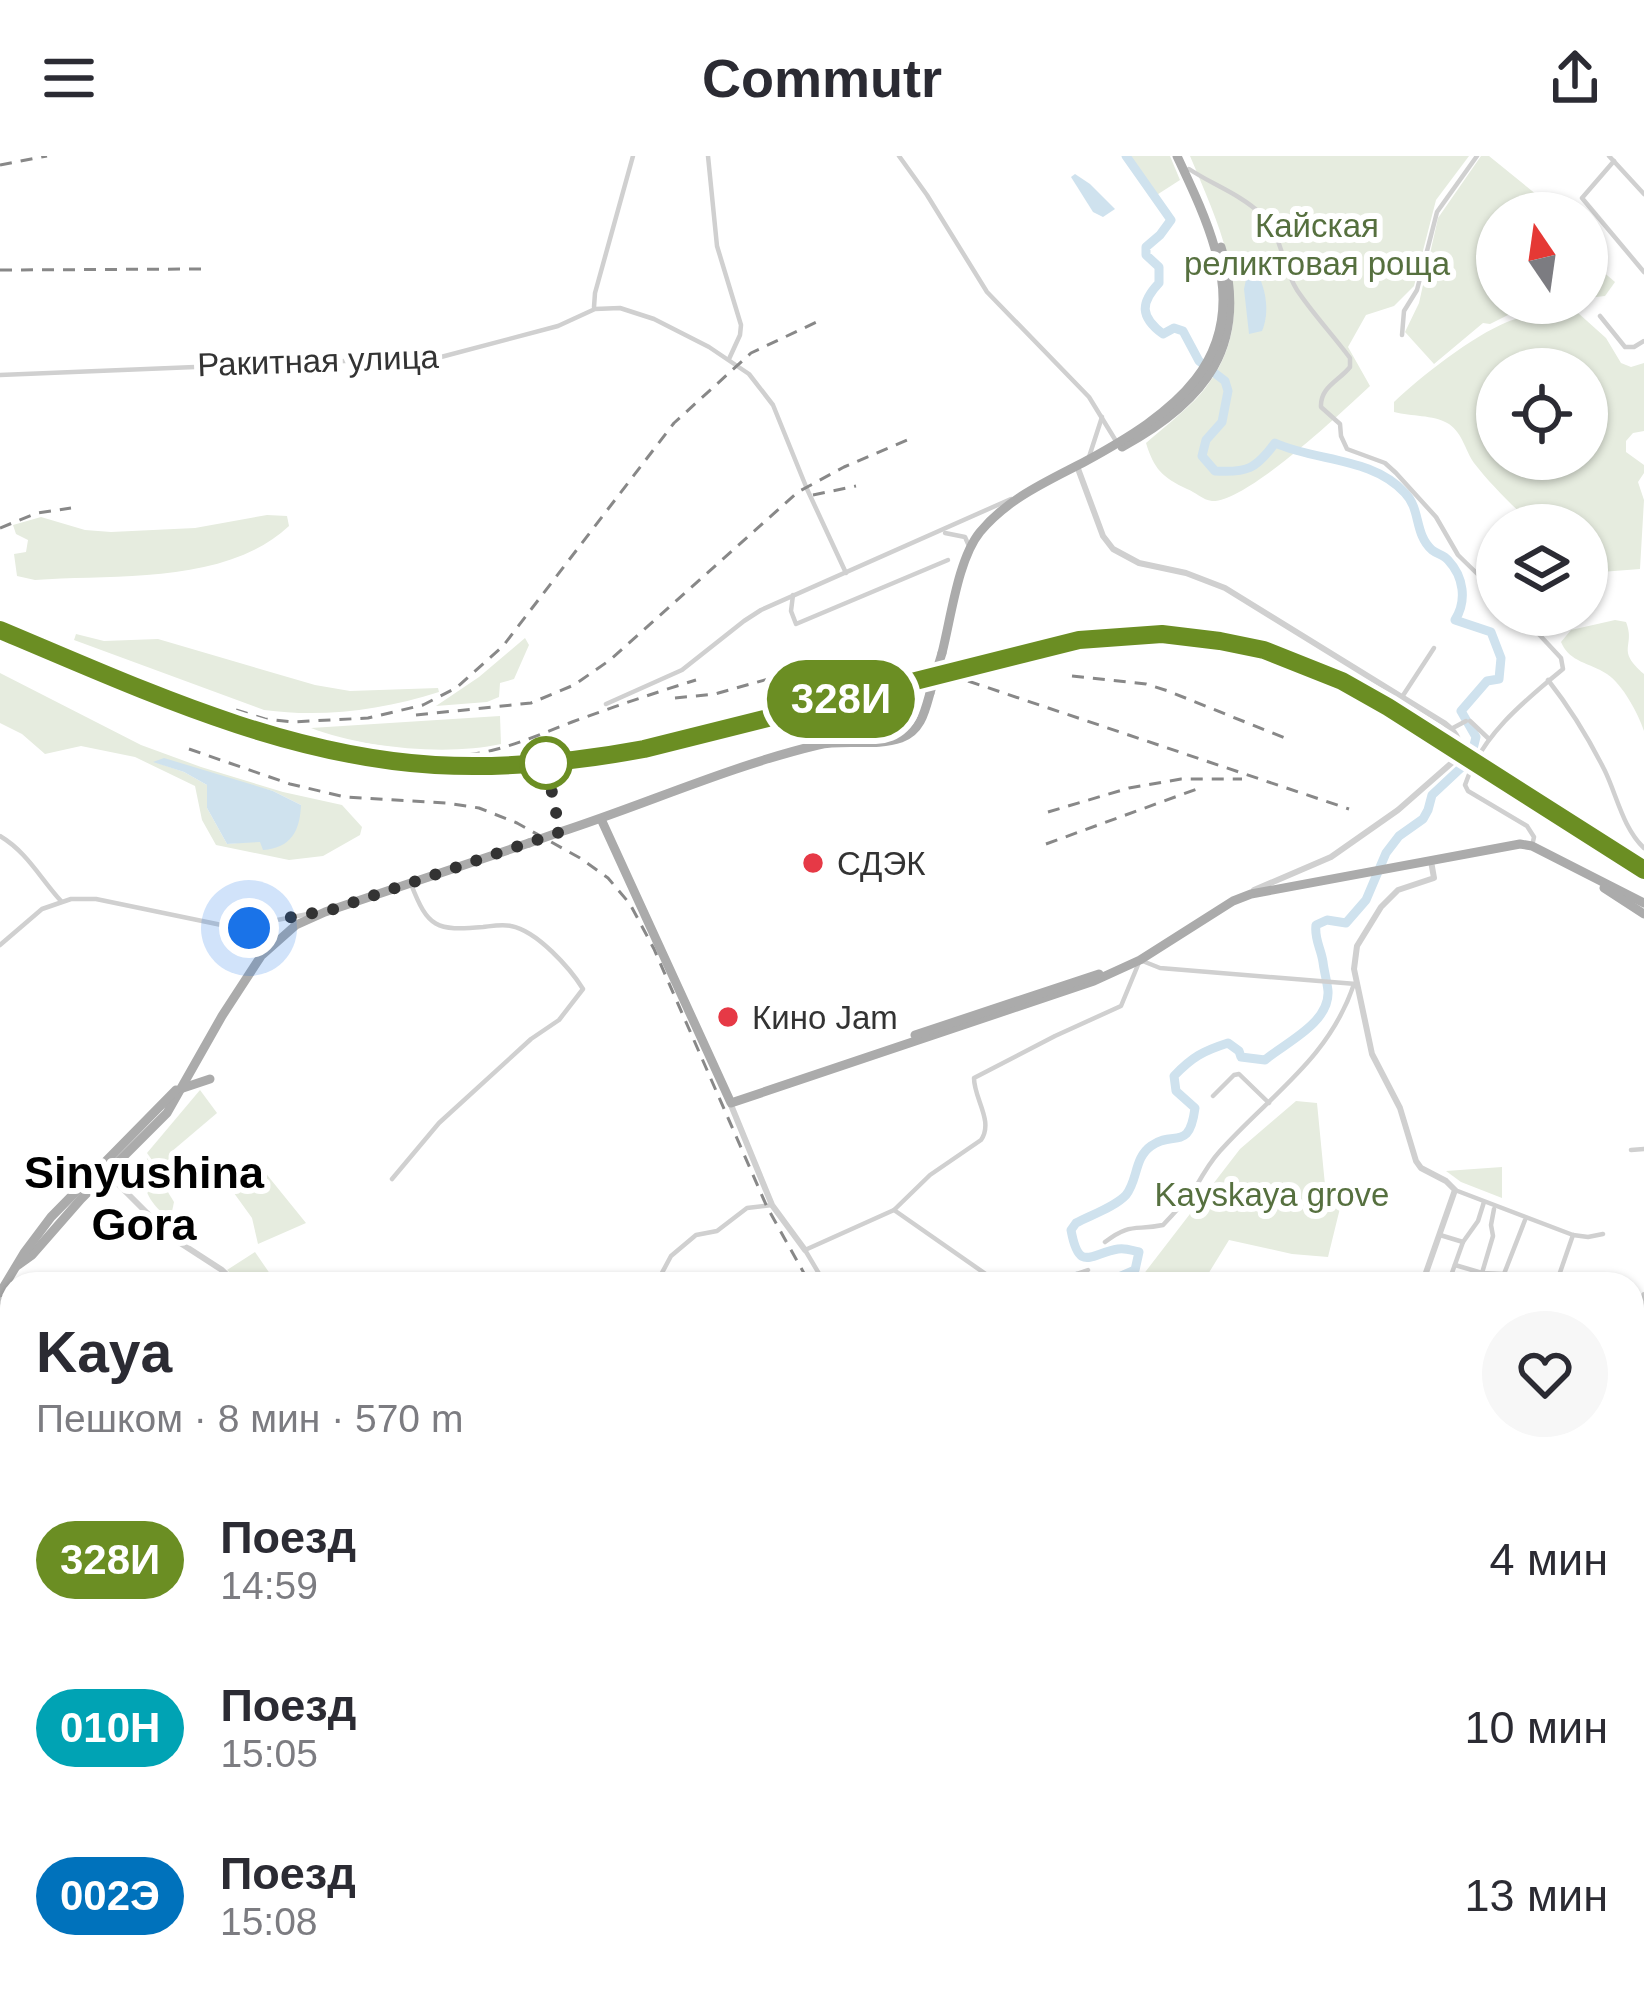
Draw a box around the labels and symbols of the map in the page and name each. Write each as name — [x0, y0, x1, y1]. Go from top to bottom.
north arrow — [1476, 192, 1608, 324]
park label: Кайская реликтовая роща — [1184, 207, 1451, 282]
street label: Ракитная улица — [197, 338, 440, 383]
line badge: 328И — [757, 660, 925, 738]
unlabelled marker — [521, 738, 571, 788]
place label: СДЭК — [837, 845, 926, 882]
marker: СДЭК — [800, 850, 826, 876]
your location — [219, 898, 279, 958]
place label: Кино Jam — [752, 999, 898, 1036]
marker: Кино Jam — [715, 1004, 741, 1030]
district label: Sinyushina Gora — [24, 1147, 265, 1250]
park label: Kayskaya grove — [1155, 1176, 1389, 1213]

